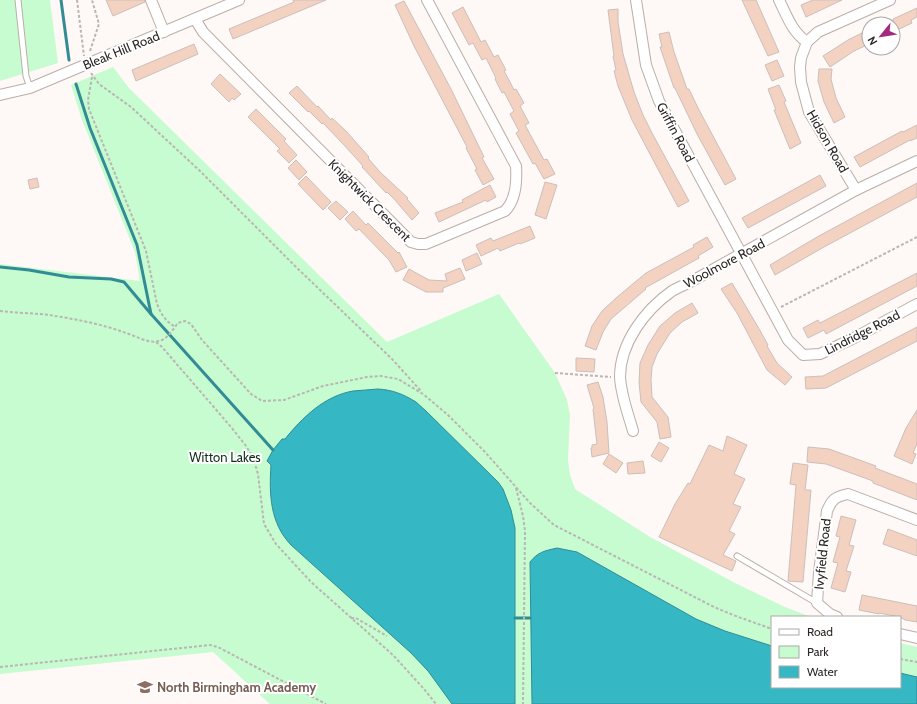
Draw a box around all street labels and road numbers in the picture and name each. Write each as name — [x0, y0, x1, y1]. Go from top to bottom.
street label: Bleak Hill Road — [80, 27, 162, 73]
street label: Griffin Road — [654, 99, 698, 165]
street label: Hidson Road — [804, 107, 852, 175]
street label: Knightwick Crescent — [325, 155, 415, 245]
street label: Woolmore Road — [681, 235, 767, 291]
street label: Lindridge Road — [822, 306, 902, 358]
street label: Ivyfield Road — [810, 518, 834, 590]

